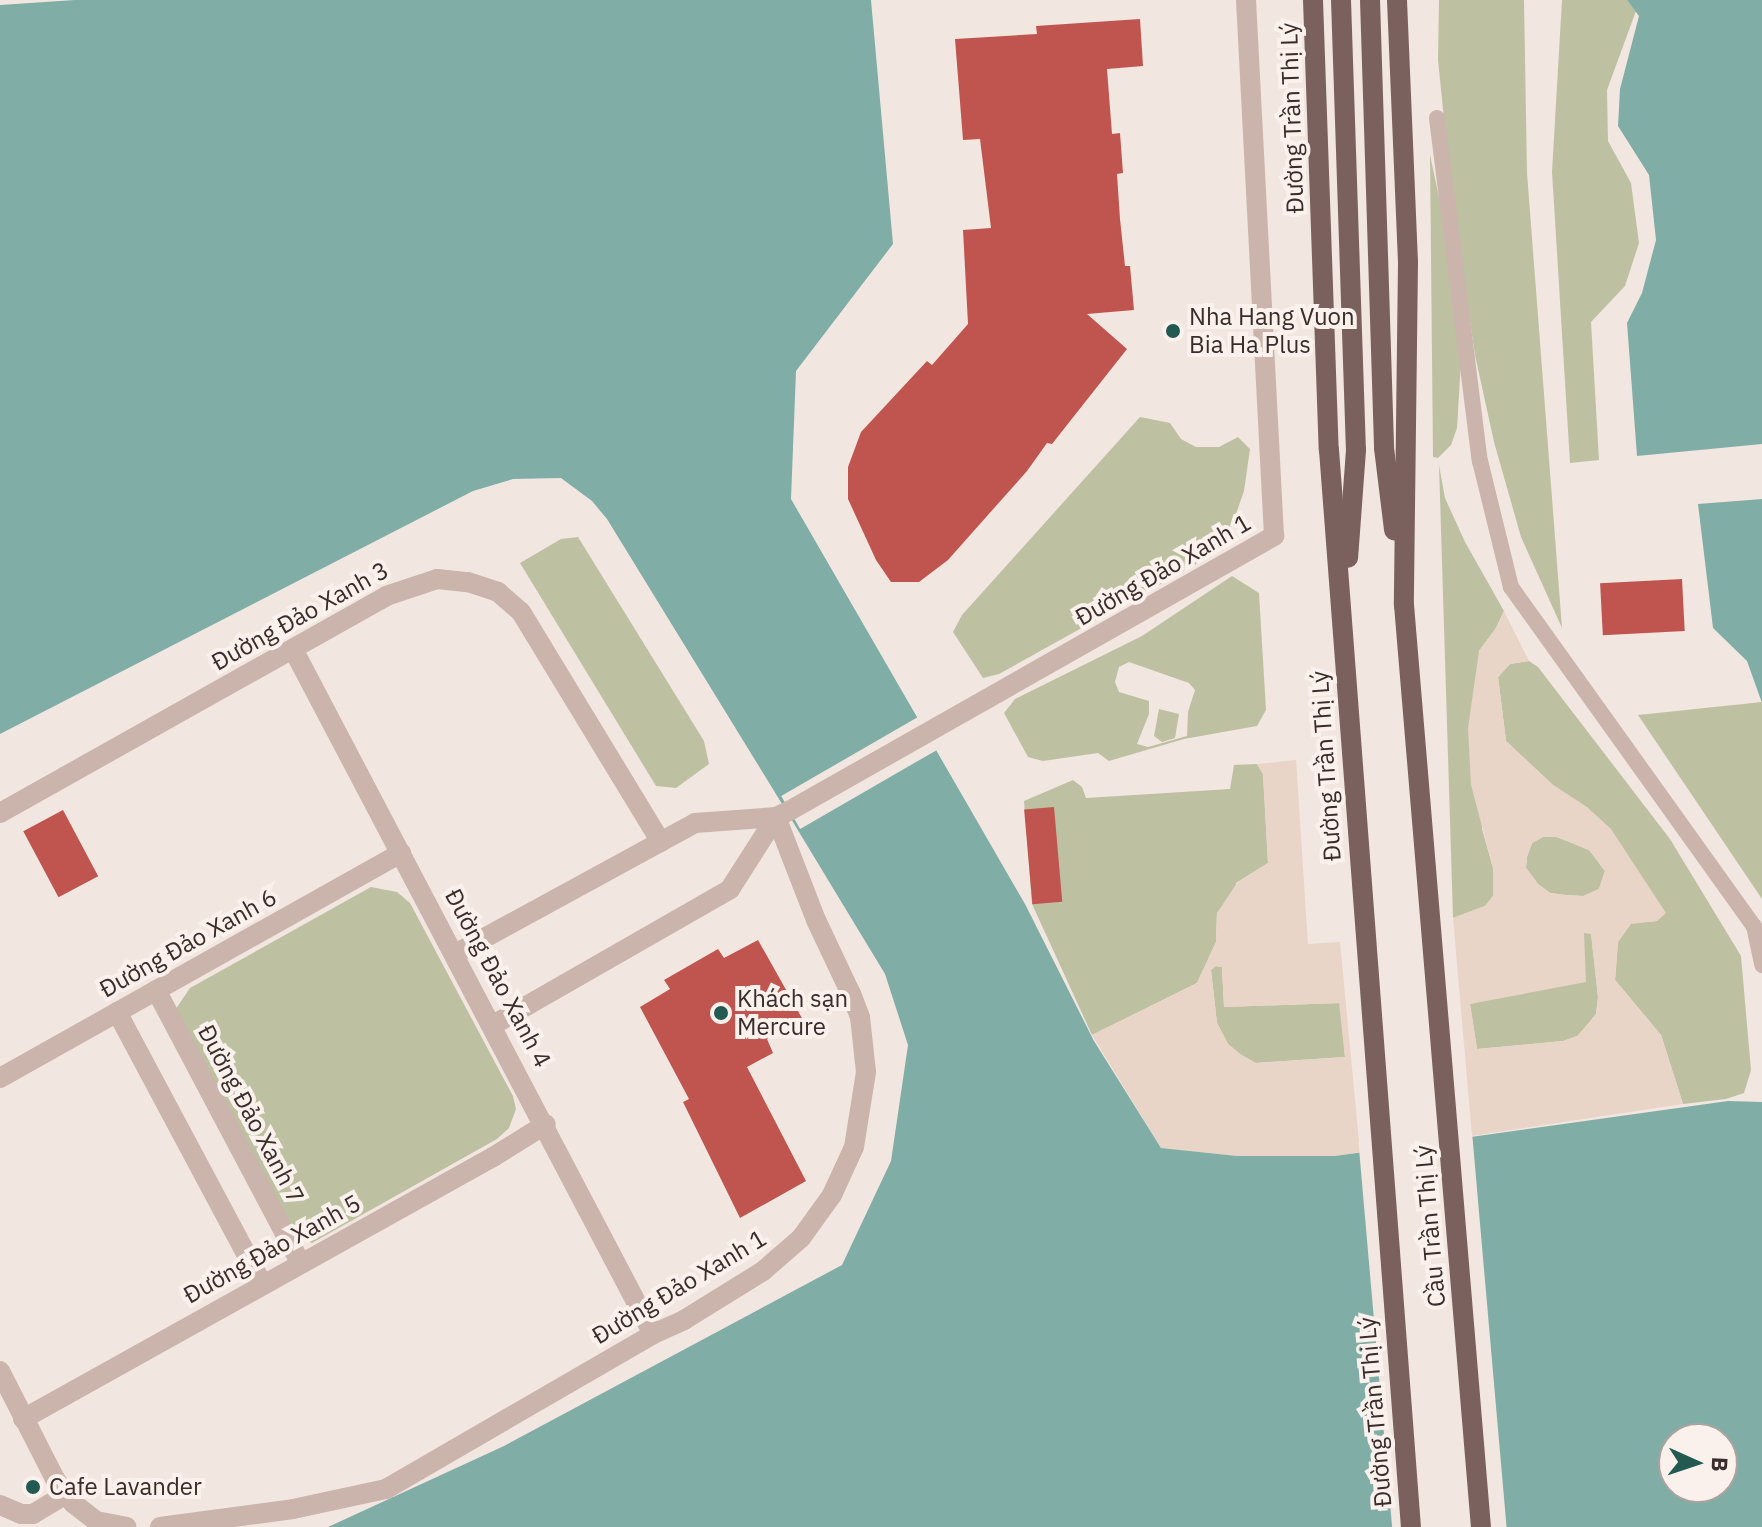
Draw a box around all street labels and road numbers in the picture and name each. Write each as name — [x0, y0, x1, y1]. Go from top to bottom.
street label: Đường Trần Thị Lý — [1274, 22, 1310, 214]
street label: Đường Đảo Xanh 1 — [1070, 508, 1256, 632]
street label: Đường Đảo Xanh 3 — [206, 555, 394, 677]
street label: Đường Trần Thị Lý — [1305, 670, 1347, 862]
street label: Đường Đảo Xanh 6 — [94, 882, 282, 1004]
street label: Đường Đảo Xanh 4 — [439, 884, 557, 1072]
street label: Đường Đảo Xanh 7 — [192, 1020, 310, 1208]
street label: Cầu Trần Thị Lý — [1409, 1144, 1451, 1308]
street label: Đường Đảo Xanh 5 — [178, 1188, 366, 1310]
street label: Đường Đảo Xanh 1 — [587, 1224, 771, 1350]
street label: Đường Trần Thị Lý — [1352, 1316, 1398, 1508]

